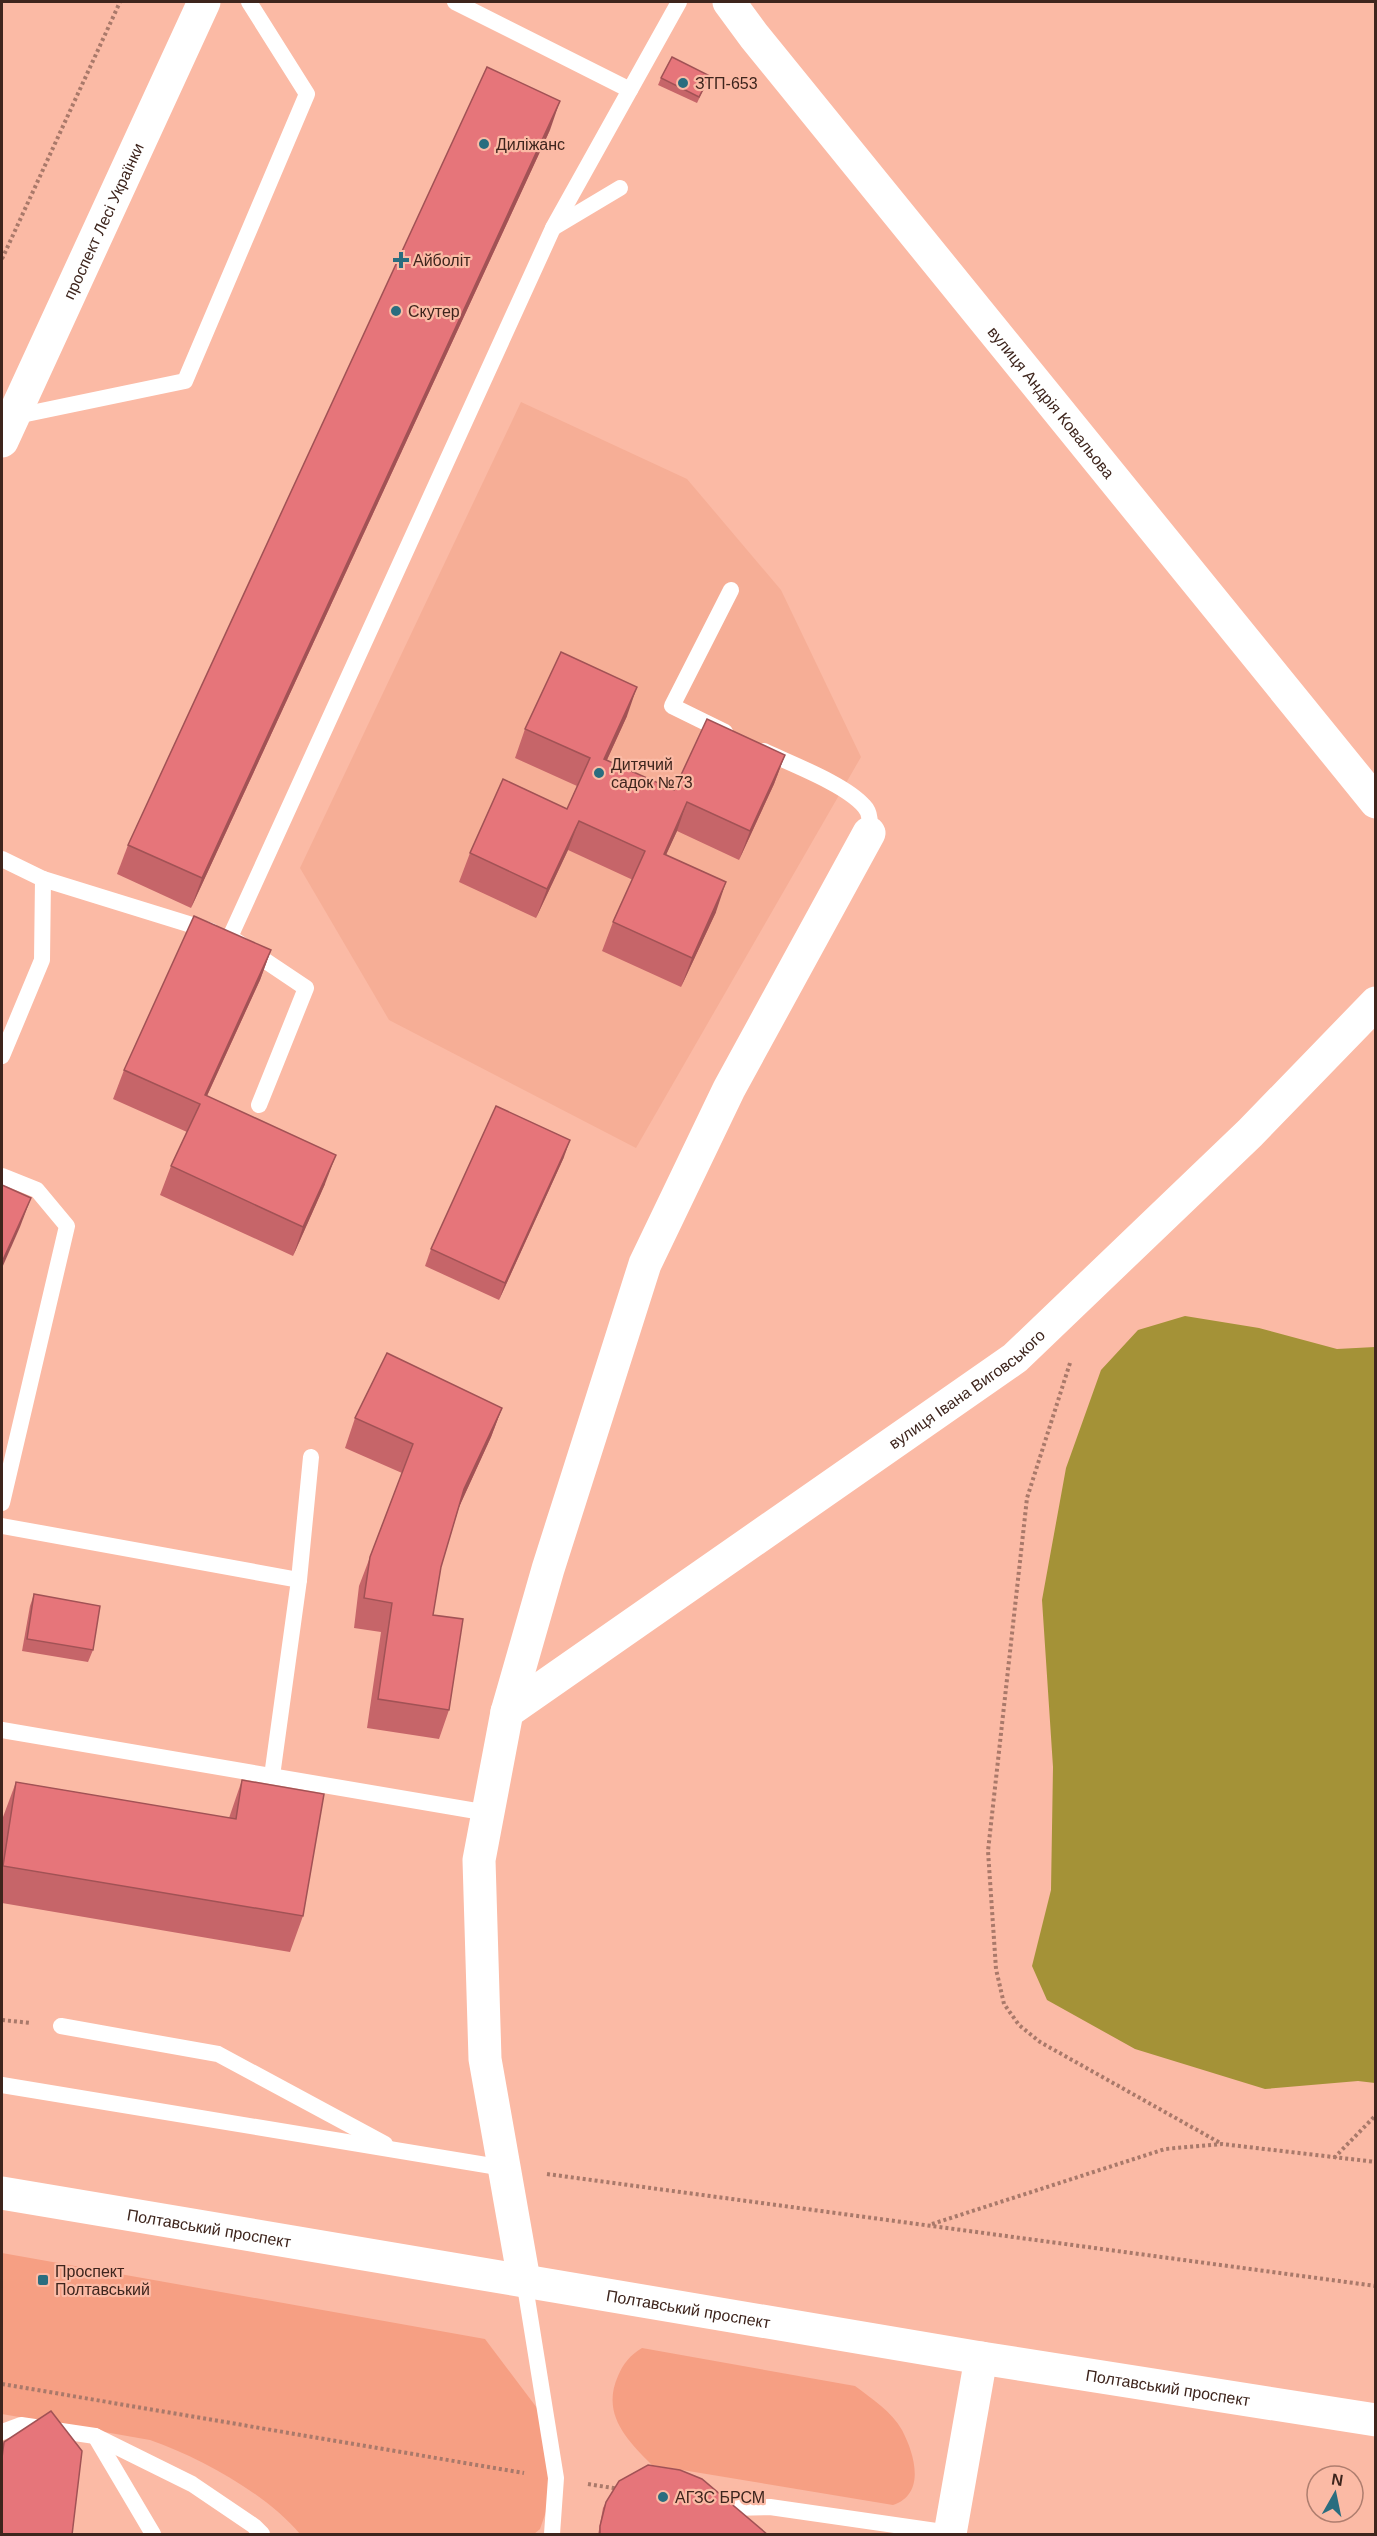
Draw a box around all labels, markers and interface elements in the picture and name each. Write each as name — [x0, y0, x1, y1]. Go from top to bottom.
place label: ЗТП-653 — [695, 75, 758, 92]
marker: ЗТП-653 — [676, 76, 690, 90]
place label: Диліжанс — [496, 136, 565, 153]
marker: Диліжанс — [477, 137, 491, 151]
street label: проспект Лесі Українки — [60, 141, 147, 302]
place label: Айболіт — [413, 252, 471, 269]
marker: Айболіт — [394, 253, 408, 267]
place label: Скутер — [408, 303, 460, 320]
marker: Скутер — [389, 304, 403, 318]
street label: вулиця Андрія Ковальова — [984, 323, 1118, 482]
place label: Дитячий садок №73 — [611, 756, 693, 791]
marker: Дитячий садок №73 — [592, 766, 606, 780]
street label: вулиця Івана Виговського — [886, 1326, 1048, 1452]
street label: Полтавський проспект — [126, 2206, 293, 2251]
place label: Проспект Полтавський — [55, 2263, 150, 2298]
marker: Проспект Полтавський — [36, 2273, 50, 2287]
street label: Полтавський проспект — [605, 2287, 772, 2331]
street label: Полтавський проспект — [1084, 2367, 1252, 2409]
north arrow — [1305, 2464, 1365, 2524]
text: N — [1330, 2470, 1344, 2489]
place label: АГЗС БРСМ — [675, 2489, 765, 2506]
marker: АГЗС БРСМ — [656, 2490, 670, 2504]

